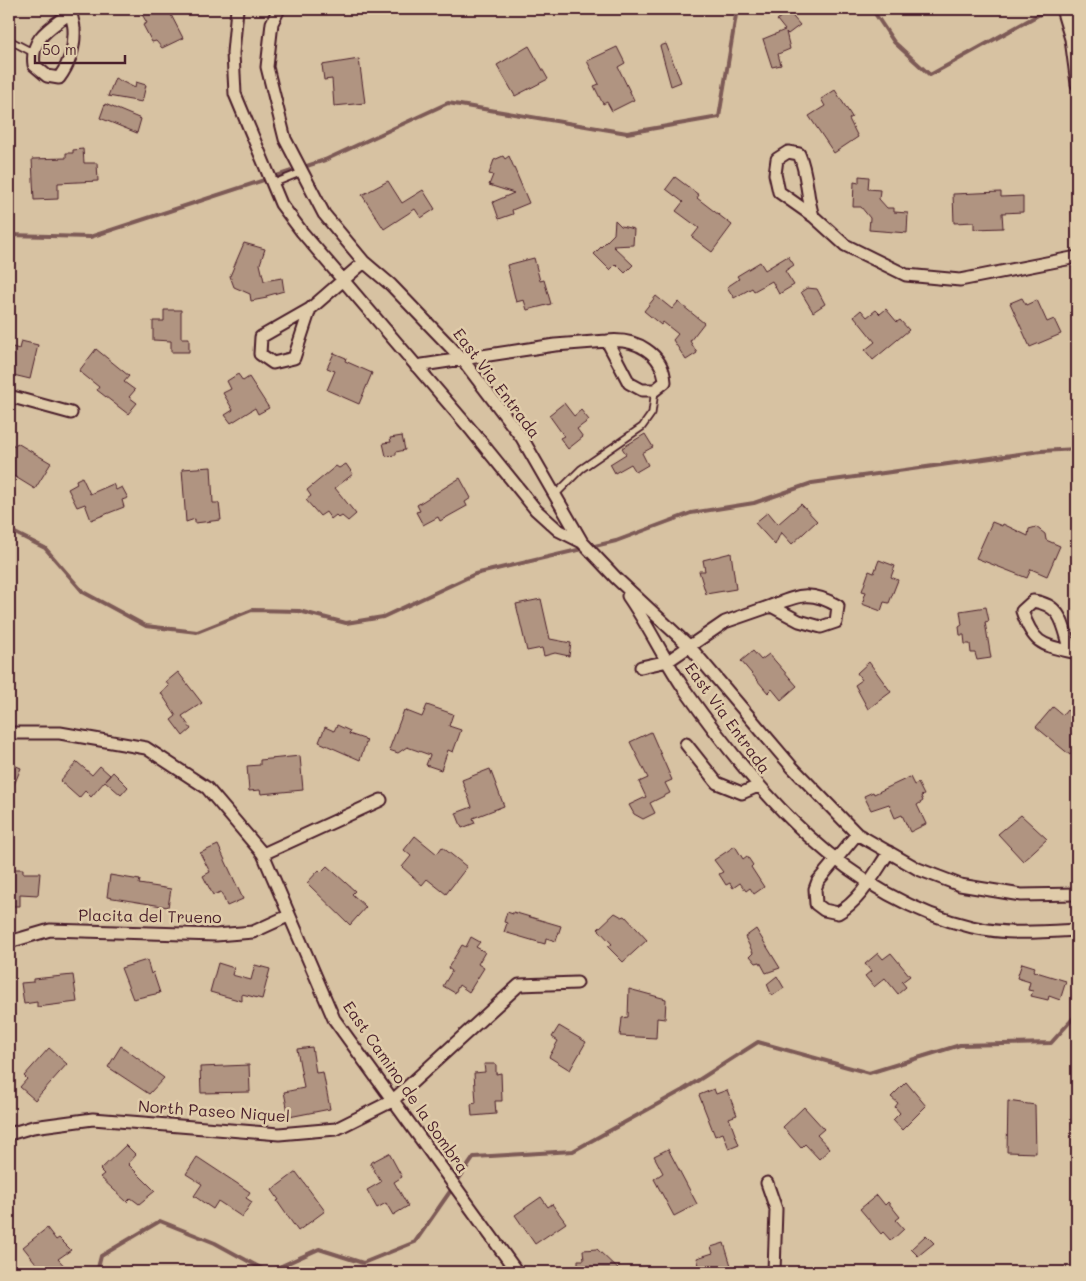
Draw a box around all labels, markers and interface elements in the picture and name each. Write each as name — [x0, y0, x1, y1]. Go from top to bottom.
scale bar — [35, 32, 125, 64]
text: 50 m — [42, 39, 77, 59]
street label: East Via Entrada — [449, 323, 546, 442]
street label: East Via Entrada — [681, 658, 776, 778]
street label: Placita del Trueno — [78, 904, 222, 927]
street label: East Camino de la Sombra — [339, 997, 474, 1177]
street label: North Paseo Niquel — [137, 1095, 291, 1126]

